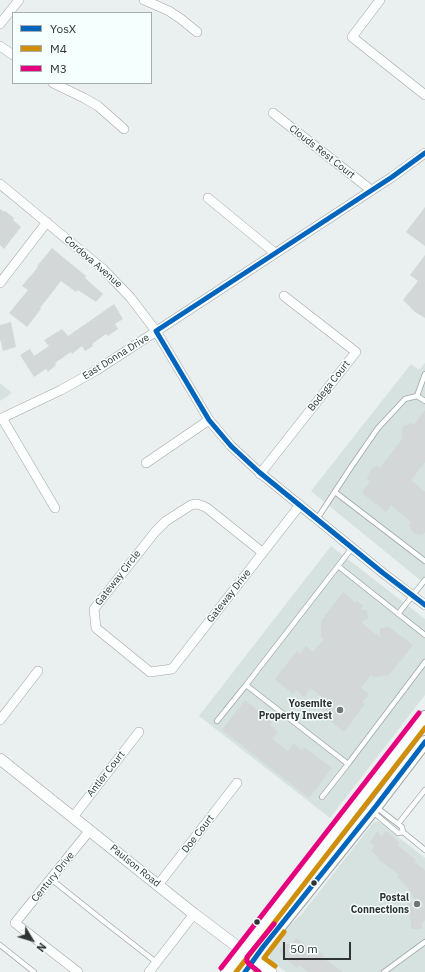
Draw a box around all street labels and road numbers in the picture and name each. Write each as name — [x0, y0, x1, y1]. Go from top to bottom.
street label: Clouds Rest Court — [287, 123, 357, 181]
street label: Cordova Avenue — [62, 234, 124, 290]
street label: East Donna Drive — [80, 332, 152, 382]
street label: Bodega Court — [305, 358, 353, 414]
street label: Gateway Circle — [93, 548, 143, 608]
street label: Gateway Drive — [204, 567, 254, 625]
street label: Antler Court — [84, 749, 128, 799]
street label: Doe Court — [179, 813, 217, 855]
street label: Paulson Road — [107, 842, 163, 890]
street label: Century Drive — [29, 850, 77, 904]

